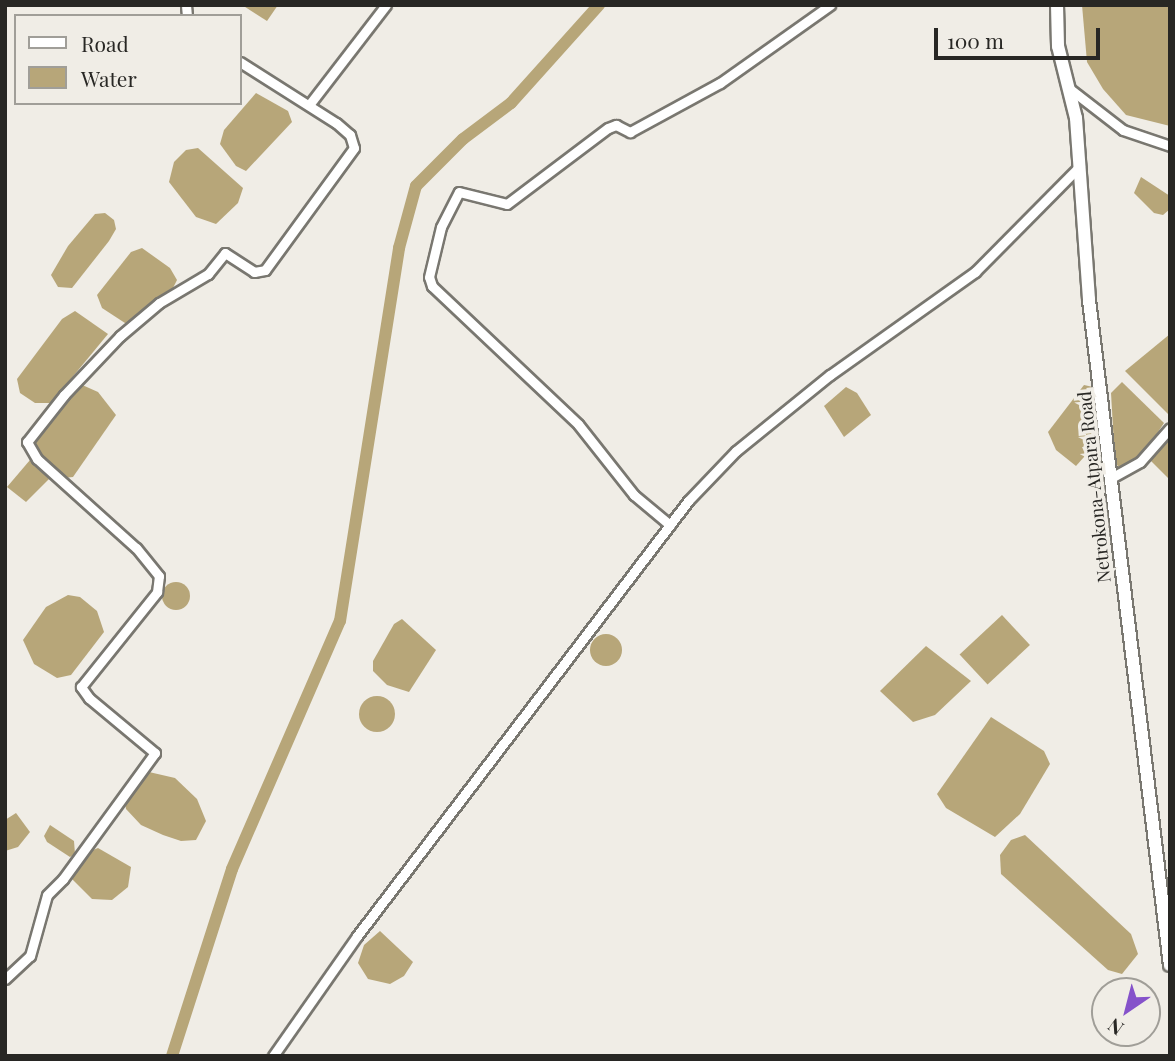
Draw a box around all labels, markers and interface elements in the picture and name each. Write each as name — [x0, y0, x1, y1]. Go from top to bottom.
legend — [14, 14, 242, 105]
scale bar — [937, 14, 1103, 58]
text: 100 m — [947, 26, 1004, 54]
text: Road — [81, 29, 129, 57]
text: Water — [81, 64, 137, 92]
street label: Netrokona-Atpara Road — [1073, 390, 1115, 584]
north arrow — [1091, 977, 1161, 1047]
text: N — [1102, 1013, 1128, 1042]

